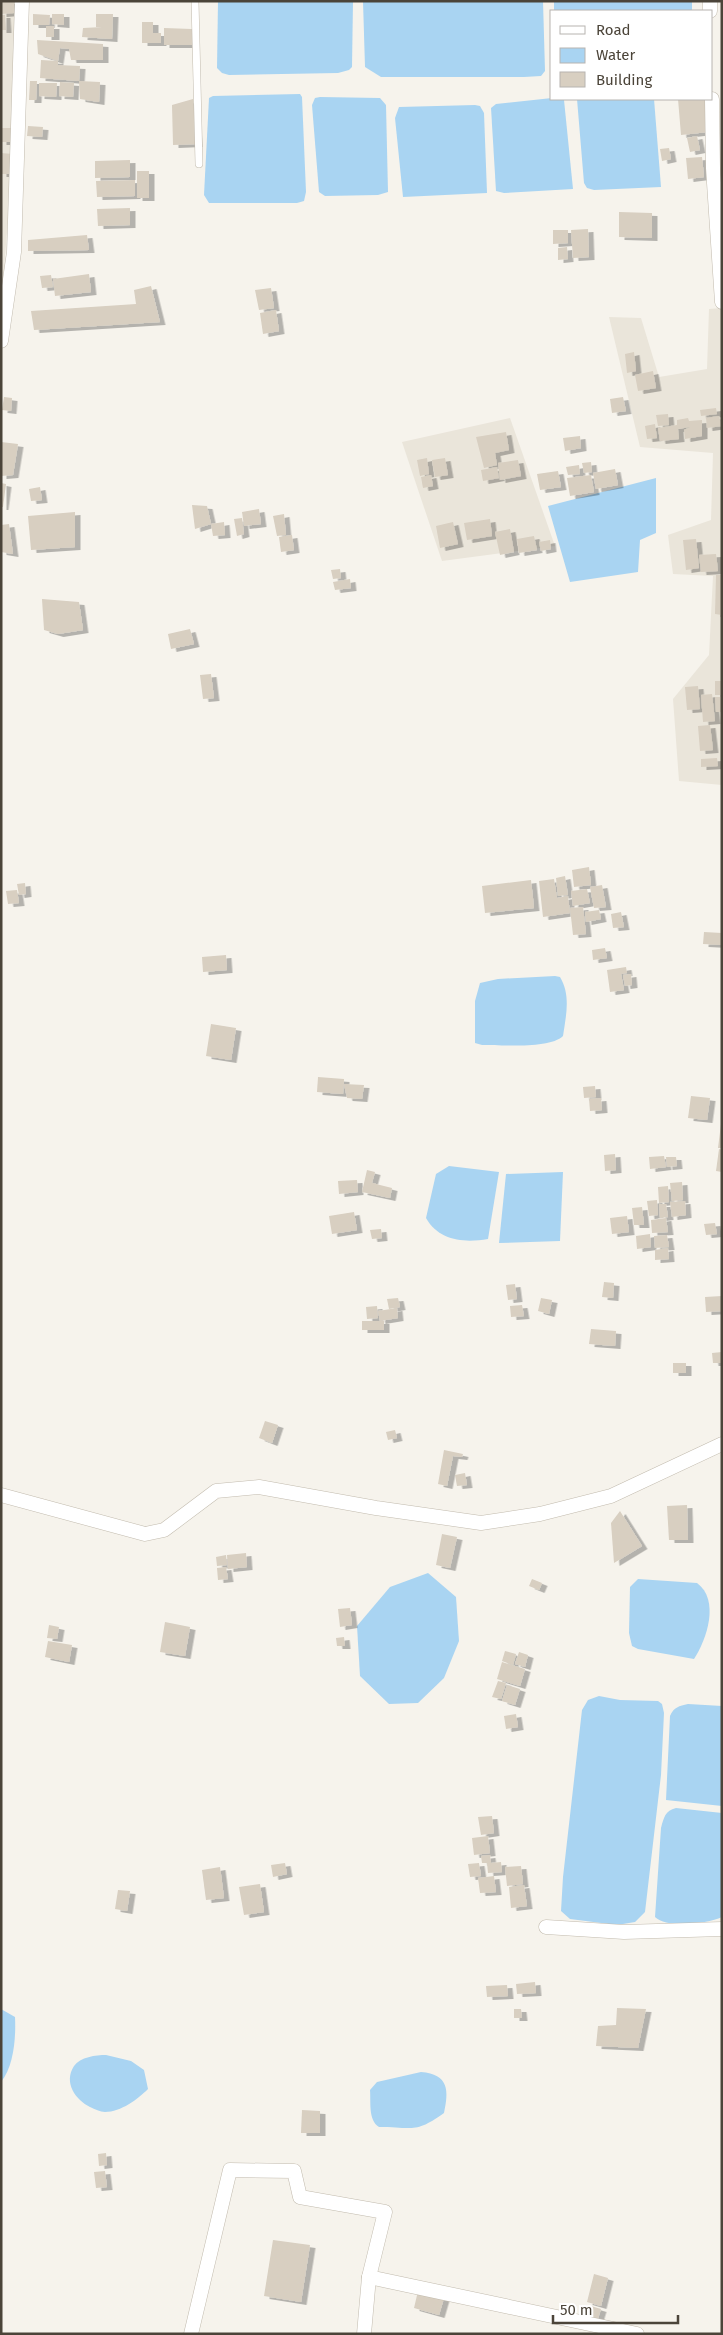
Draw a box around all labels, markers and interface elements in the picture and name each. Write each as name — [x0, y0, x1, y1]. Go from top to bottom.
legend — [550, 10, 713, 100]
text: Road — [596, 21, 631, 39]
text: Water — [596, 46, 635, 64]
text: Building — [596, 71, 652, 89]
scale bar — [553, 2292, 678, 2324]
text: 50 m — [560, 2301, 593, 2319]

